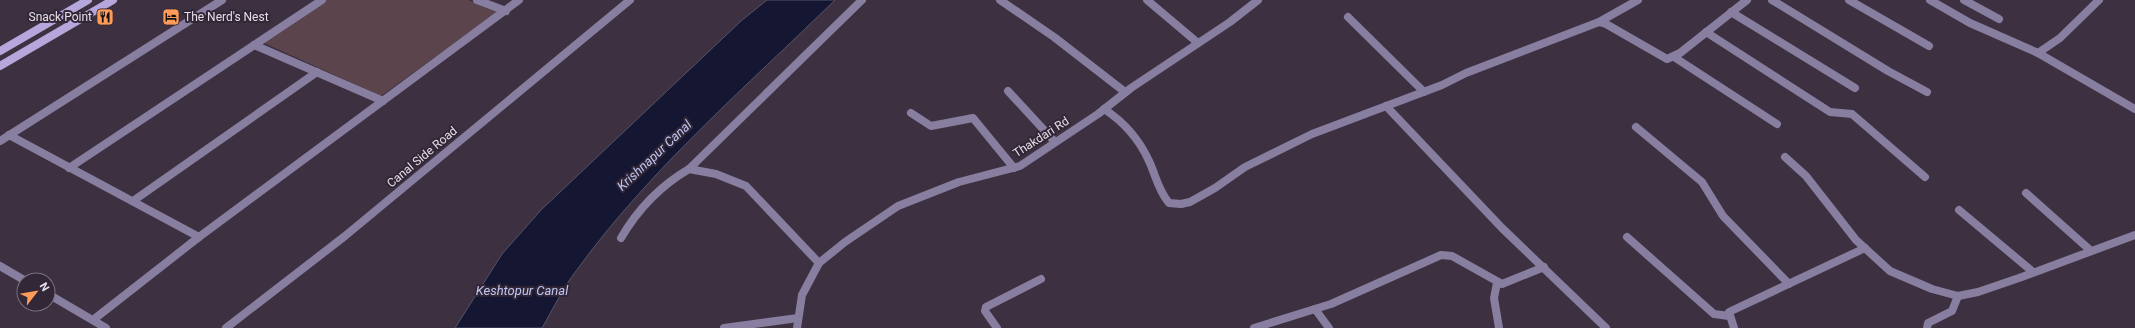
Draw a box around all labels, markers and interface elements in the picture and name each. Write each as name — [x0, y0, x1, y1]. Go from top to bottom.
restaurant icon: Snack Point — [95, 7, 115, 27]
hotel icon: The Nerd's Nest — [161, 7, 181, 27]
place label: Snack Point — [29, 10, 92, 24]
place label: The Nerd's Nest — [184, 10, 269, 24]
street label: Thakdari Rd — [1010, 114, 1072, 160]
water label: Krishnapur Canal — [614, 117, 695, 194]
street label: Canal Side Road — [384, 124, 460, 190]
north arrow — [16, 272, 56, 312]
text: N — [37, 280, 52, 294]
water label: Keshtopur Canal — [476, 283, 569, 298]

